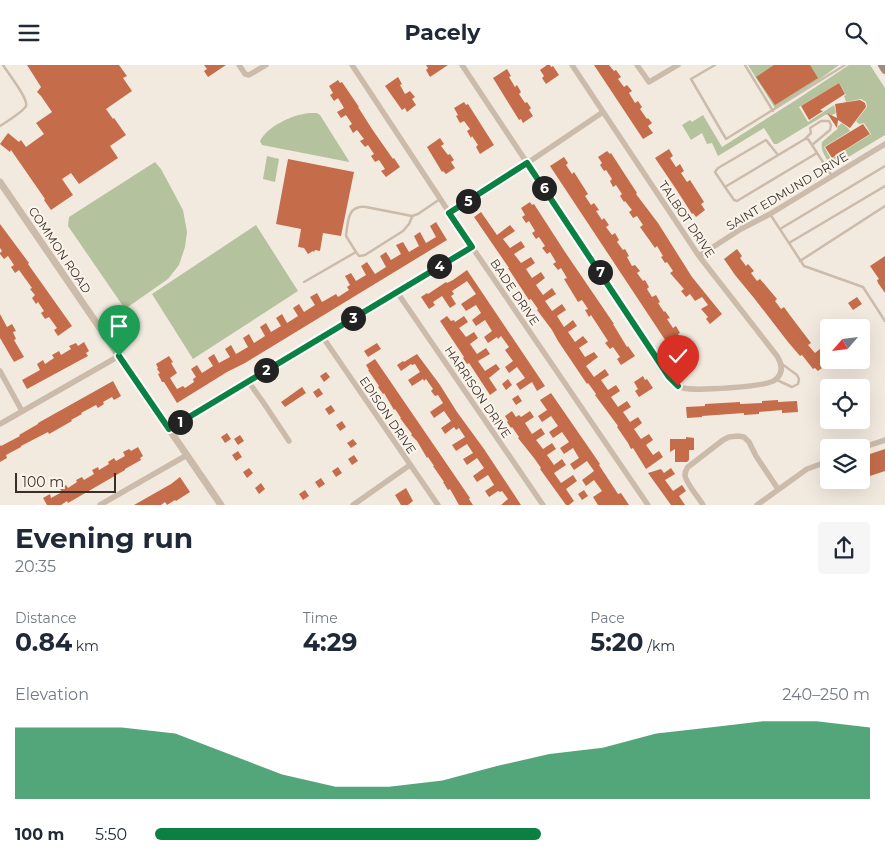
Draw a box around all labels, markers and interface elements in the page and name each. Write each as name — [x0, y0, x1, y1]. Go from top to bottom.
icon: menu — [15, 19, 43, 47]
text: Pacely — [405, 19, 480, 46]
icon: search — [842, 19, 870, 47]
street label: SAINT EDMUND DRIVE — [723, 149, 851, 233]
pin: 6 — [532, 175, 556, 201]
street label: TALBOT DRIVE — [656, 178, 718, 260]
text: 6 — [540, 179, 549, 197]
pin: 5 — [456, 189, 480, 213]
text: 5 — [464, 192, 473, 210]
street label: COMMON ROAD — [25, 204, 95, 296]
pin: 4 — [426, 253, 452, 279]
street label: BADE DRIVE — [487, 256, 543, 328]
text: 4 — [435, 257, 444, 275]
pin: 7 — [588, 259, 612, 285]
text: 7 — [596, 263, 605, 281]
pin — [98, 305, 140, 356]
pin: 3 — [340, 305, 366, 331]
text: 3 — [349, 309, 358, 327]
icon: arrive — [105, 312, 133, 340]
north arrow — [820, 319, 870, 369]
map controls — [820, 319, 870, 489]
pin — [657, 335, 699, 386]
icon: check — [664, 342, 692, 370]
street label: HARRISON DRIVE — [442, 343, 514, 441]
pin: 2 — [254, 357, 278, 383]
text: 2 — [262, 361, 271, 379]
street label: EDISON DRIVE — [357, 373, 419, 457]
button: locate — [820, 379, 870, 429]
pin: 1 — [168, 409, 192, 435]
text: 1 — [178, 413, 183, 431]
button: layers — [820, 439, 870, 489]
scale bar — [15, 469, 116, 493]
text: 100 m — [22, 473, 64, 491]
text: Evening run — [15, 521, 193, 555]
button: share — [818, 522, 870, 574]
text: 20:35 — [15, 557, 56, 576]
text: Distance — [15, 609, 77, 627]
text: Time — [303, 609, 338, 627]
text: Pace — [590, 609, 625, 627]
text: 0.84 — [15, 627, 72, 657]
text: 4:29 — [303, 627, 357, 657]
text: 5:20 — [590, 627, 643, 657]
text: km — [72, 637, 99, 655]
text: /km — [643, 637, 675, 655]
text: Elevation — [15, 685, 89, 704]
text: 240–250 m — [782, 685, 870, 704]
text: 100 m — [15, 825, 64, 844]
text: 5:50 — [95, 825, 127, 844]

